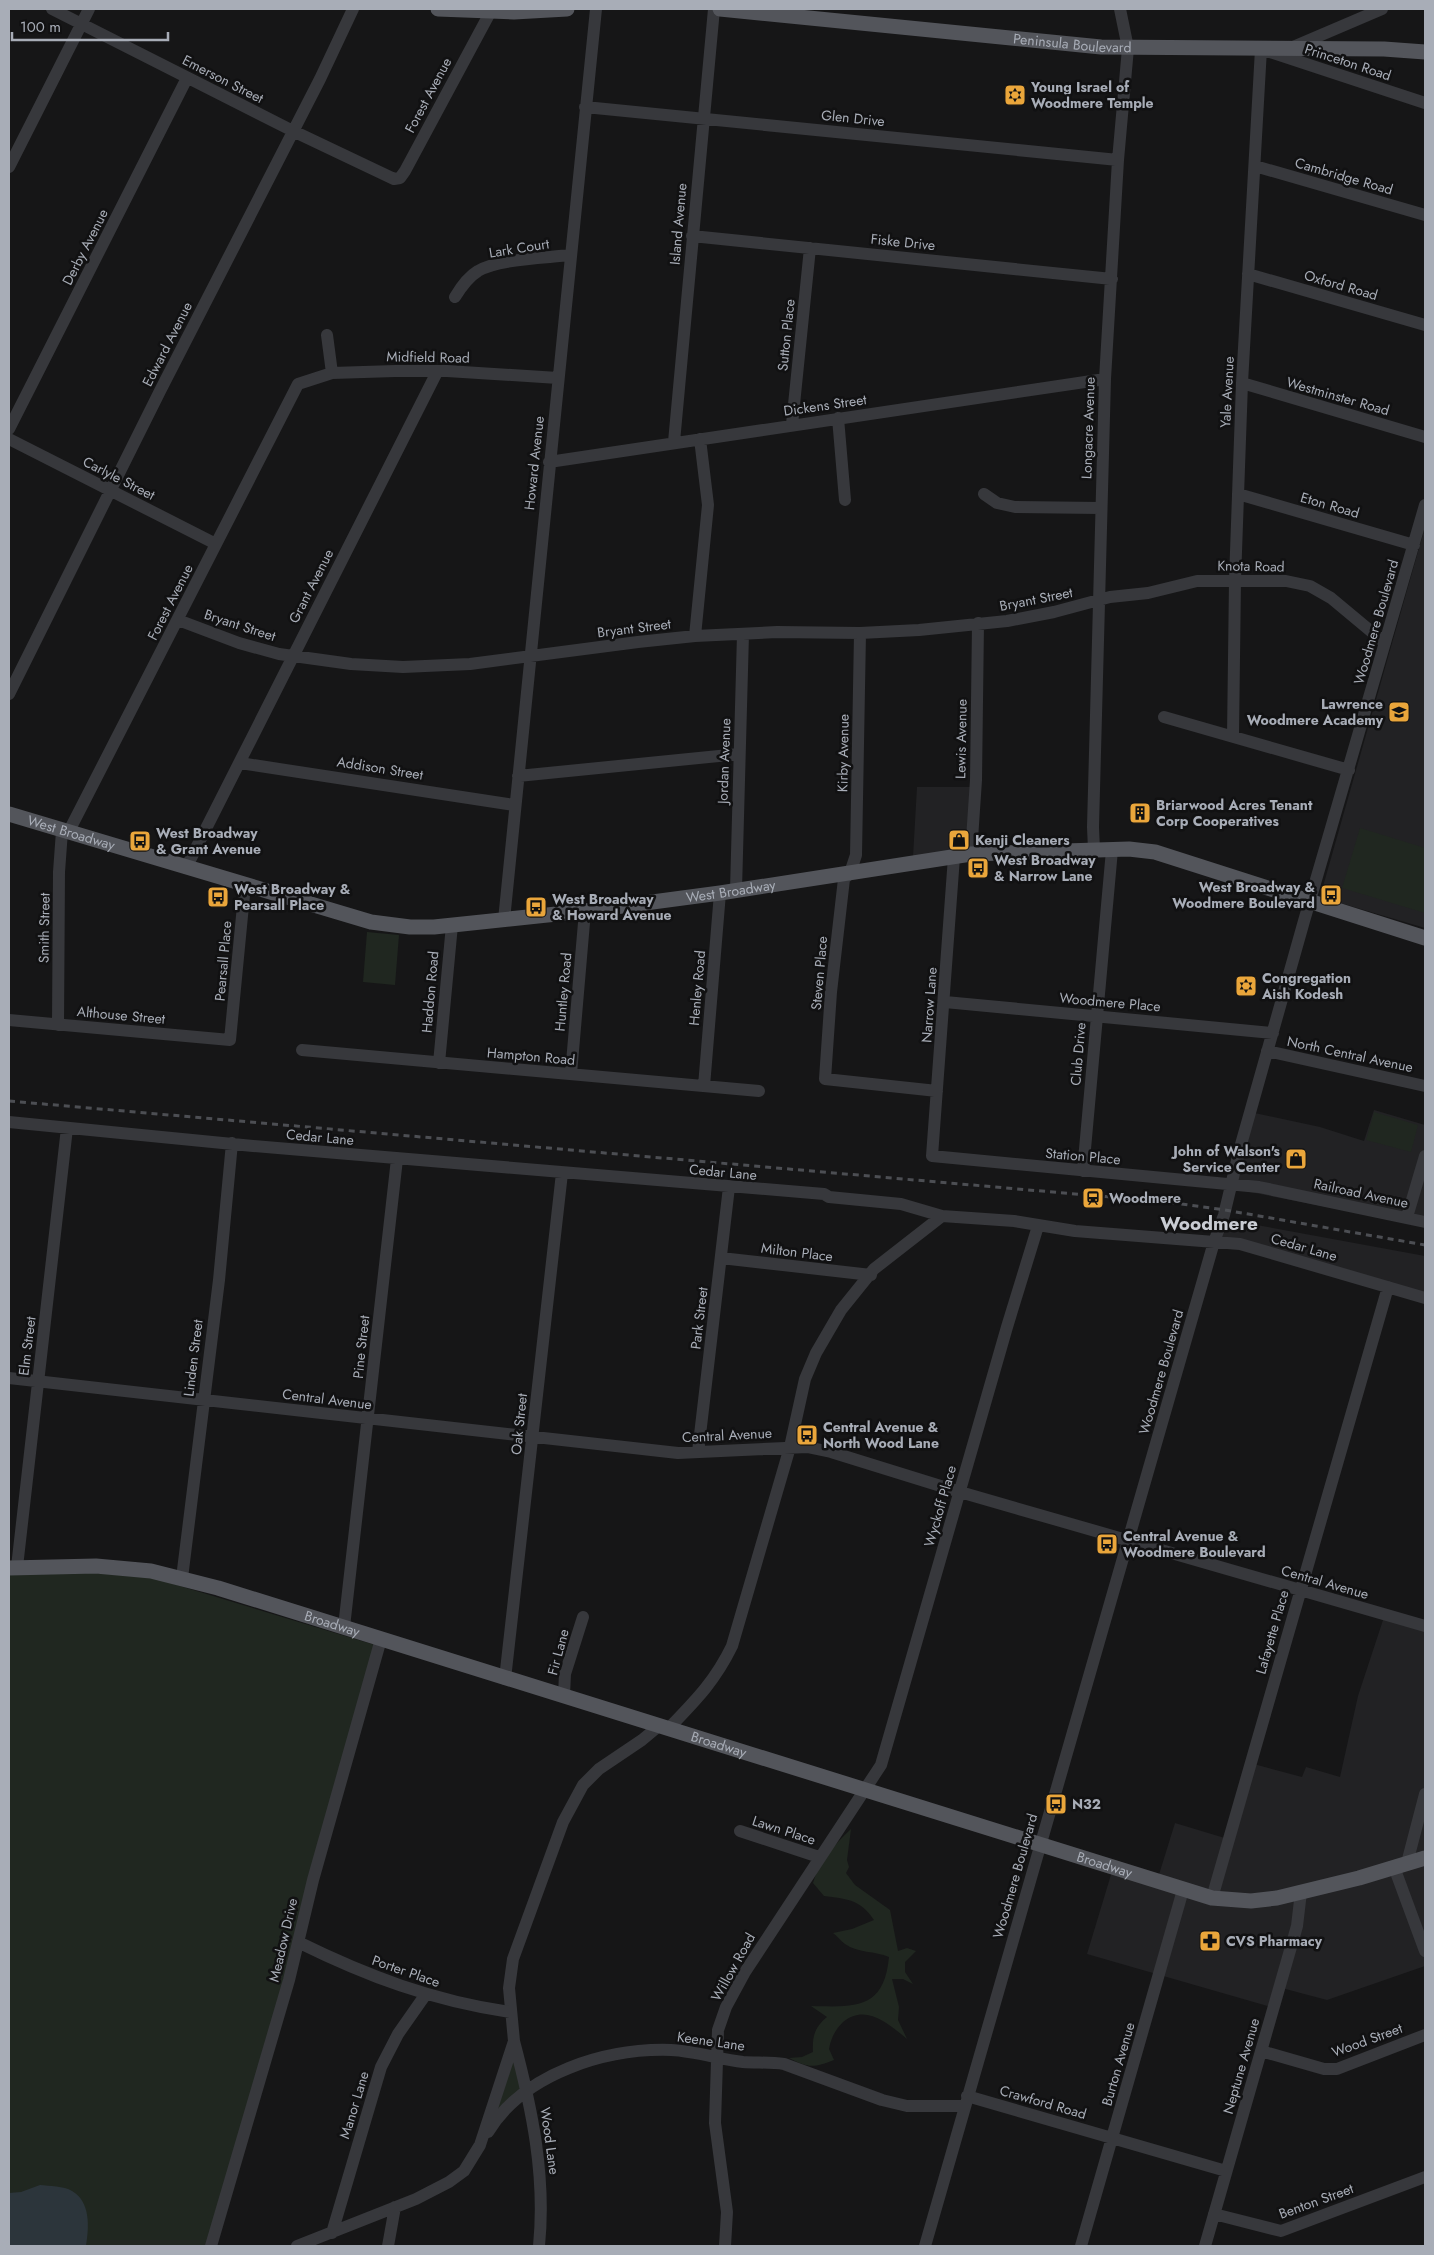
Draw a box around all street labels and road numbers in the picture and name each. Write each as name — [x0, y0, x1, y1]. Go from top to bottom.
street label: Peninsula Boulevard — [1012, 28, 1132, 57]
street label: Princeton Road — [1302, 39, 1394, 85]
street label: Emerson Street — [179, 50, 268, 108]
street label: Forest Avenue — [400, 54, 456, 136]
street label: Glen Drive — [820, 105, 886, 131]
street label: Cambridge Road — [1293, 152, 1395, 200]
street label: Island Avenue — [664, 182, 692, 266]
street label: Derby Avenue — [57, 205, 113, 289]
street label: Fiske Drive — [870, 229, 936, 255]
street label: Lark Court — [487, 233, 551, 263]
street label: Oxford Road — [1302, 265, 1380, 305]
street label: Edward Avenue — [137, 298, 197, 390]
street label: Sutton Place — [772, 298, 800, 372]
street label: Midfield Road — [386, 346, 470, 368]
street label: Yale Avenue — [1215, 356, 1239, 428]
street label: Westminster Road — [1284, 372, 1392, 420]
street label: Longacre Avenue — [1076, 377, 1100, 479]
street label: Dickens Street — [782, 389, 868, 421]
street label: Howard Avenue — [519, 415, 549, 511]
street label: Carlyle Street — [79, 451, 159, 505]
street label: Eton Road — [1298, 487, 1362, 523]
street label: Grant Avenue — [284, 545, 338, 627]
street label: Knota Road — [1217, 555, 1285, 577]
street label: Woodmere Boulevard — [1349, 557, 1403, 687]
street label: Forest Avenue — [142, 561, 198, 643]
street label: Bryant Street — [998, 582, 1075, 616]
street label: Bryant Street — [202, 604, 279, 646]
street label: Bryant Street — [596, 613, 673, 642]
street label: Lewis Avenue — [950, 699, 972, 779]
street label: Kirby Avenue — [832, 714, 854, 792]
street label: Jordan Avenue — [712, 718, 735, 806]
street label: Addison Street — [335, 751, 425, 785]
street label: West Broadway — [25, 810, 118, 855]
street label: West Broadway — [685, 874, 778, 907]
street label: Smith Street — [33, 892, 55, 963]
street label: Pearsall Place — [210, 920, 236, 1002]
street label: Steven Place — [806, 935, 832, 1011]
street label: Haddon Road — [416, 950, 444, 1034]
street label: Henley Road — [684, 950, 710, 1026]
street label: Huntley Road — [550, 952, 576, 1032]
street label: Narrow Lane — [916, 967, 942, 1043]
street label: Woodmere Place — [1058, 988, 1162, 1016]
street label: Althouse Street — [76, 1001, 167, 1029]
street label: Club Drive — [1065, 1022, 1091, 1086]
street label: North Central Avenue — [1285, 1031, 1415, 1077]
street label: Hampton Road — [486, 1042, 576, 1070]
street label: Cedar Lane — [285, 1124, 355, 1150]
street label: Station Place — [1045, 1143, 1121, 1169]
street label: Cedar Lane — [688, 1159, 758, 1185]
street label: Railroad Avenue — [1312, 1173, 1410, 1213]
street label: Cedar Lane — [1269, 1228, 1339, 1266]
street label: Milton Place — [760, 1238, 834, 1266]
street label: Park Street — [685, 1285, 713, 1350]
street label: Woodmere Boulevard — [1134, 1307, 1188, 1437]
street label: Pine Street — [348, 1314, 374, 1380]
street label: Elm Street — [13, 1315, 41, 1377]
street label: Linden Street — [178, 1318, 208, 1398]
street label: Central Avenue — [281, 1384, 373, 1414]
street label: Oak Street — [506, 1392, 532, 1456]
street label: Central Avenue — [681, 1423, 773, 1447]
street label: Wyckoff Place — [919, 1463, 961, 1549]
street label: Central Avenue — [1279, 1560, 1371, 1604]
street label: Lafayette Place — [1250, 1588, 1294, 1676]
street label: Broadway — [302, 1606, 363, 1642]
street label: Fir Lane — [542, 1627, 574, 1677]
street label: Broadway — [689, 1726, 750, 1762]
street label: Lawn Place — [750, 1810, 818, 1850]
street label: Woodmere Boulevard — [988, 1811, 1042, 1941]
street label: Broadway — [1074, 1846, 1136, 1883]
street label: Meadow Drive — [264, 1896, 302, 1984]
street label: Willow Road — [706, 1929, 760, 2005]
street label: Porter Place — [369, 1950, 443, 1992]
street label: Neptune Avenue — [1218, 2016, 1264, 2116]
street label: Wood Street — [1329, 2018, 1406, 2062]
street label: Burton Avenue — [1097, 2020, 1139, 2108]
street label: Keene Lane — [676, 2026, 746, 2056]
street label: Manor Lane — [334, 2069, 374, 2141]
street label: Crawford Road — [997, 2080, 1089, 2124]
street label: Wood Lane — [535, 2106, 565, 2176]
street label: Benton Street — [1276, 2178, 1357, 2224]

